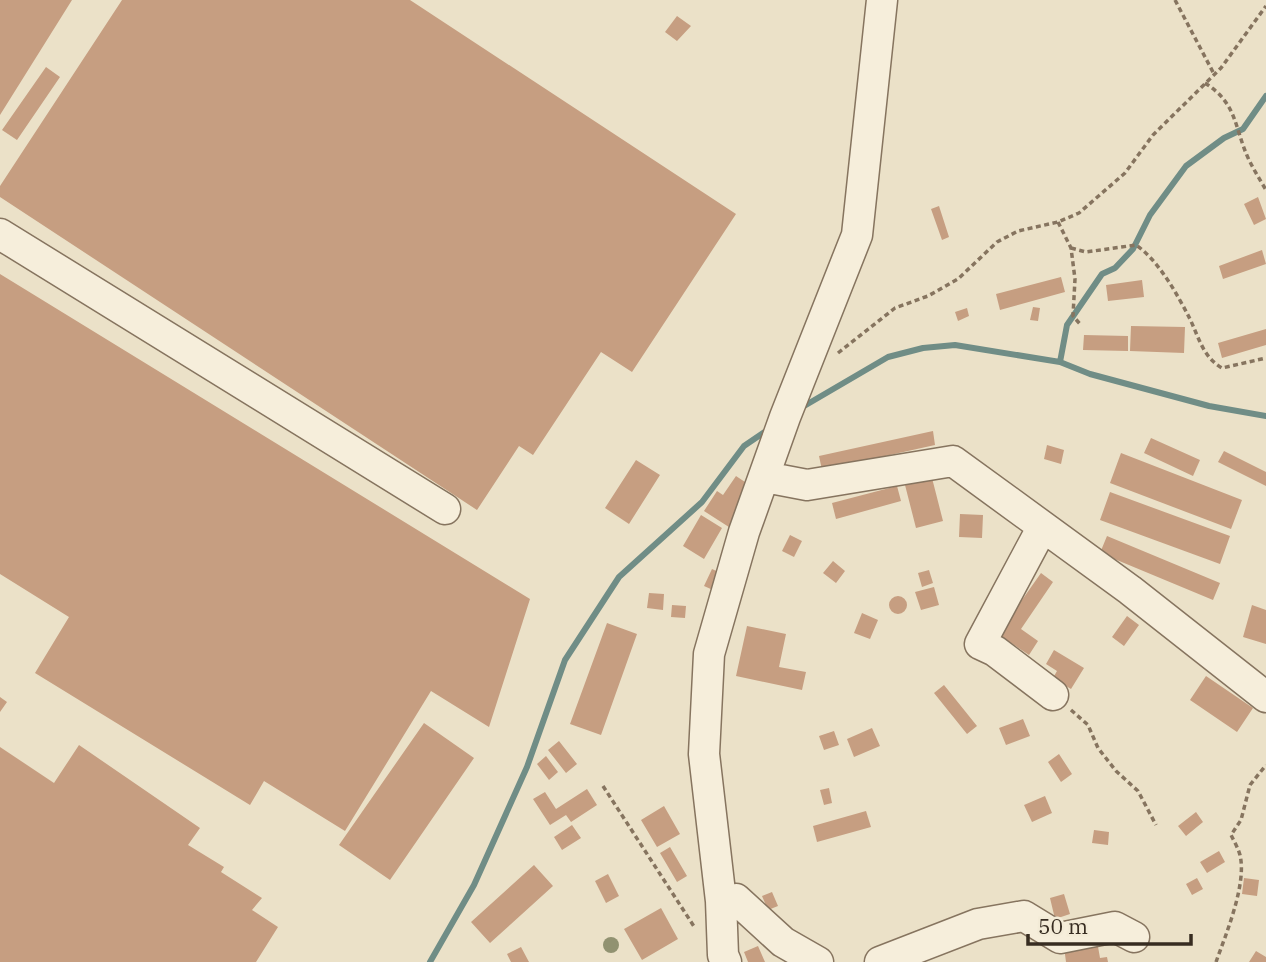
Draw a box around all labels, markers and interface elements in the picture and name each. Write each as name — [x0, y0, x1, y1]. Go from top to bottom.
scale bar — [1028, 902, 1191, 946]
text: 50 m — [1038, 912, 1088, 940]

